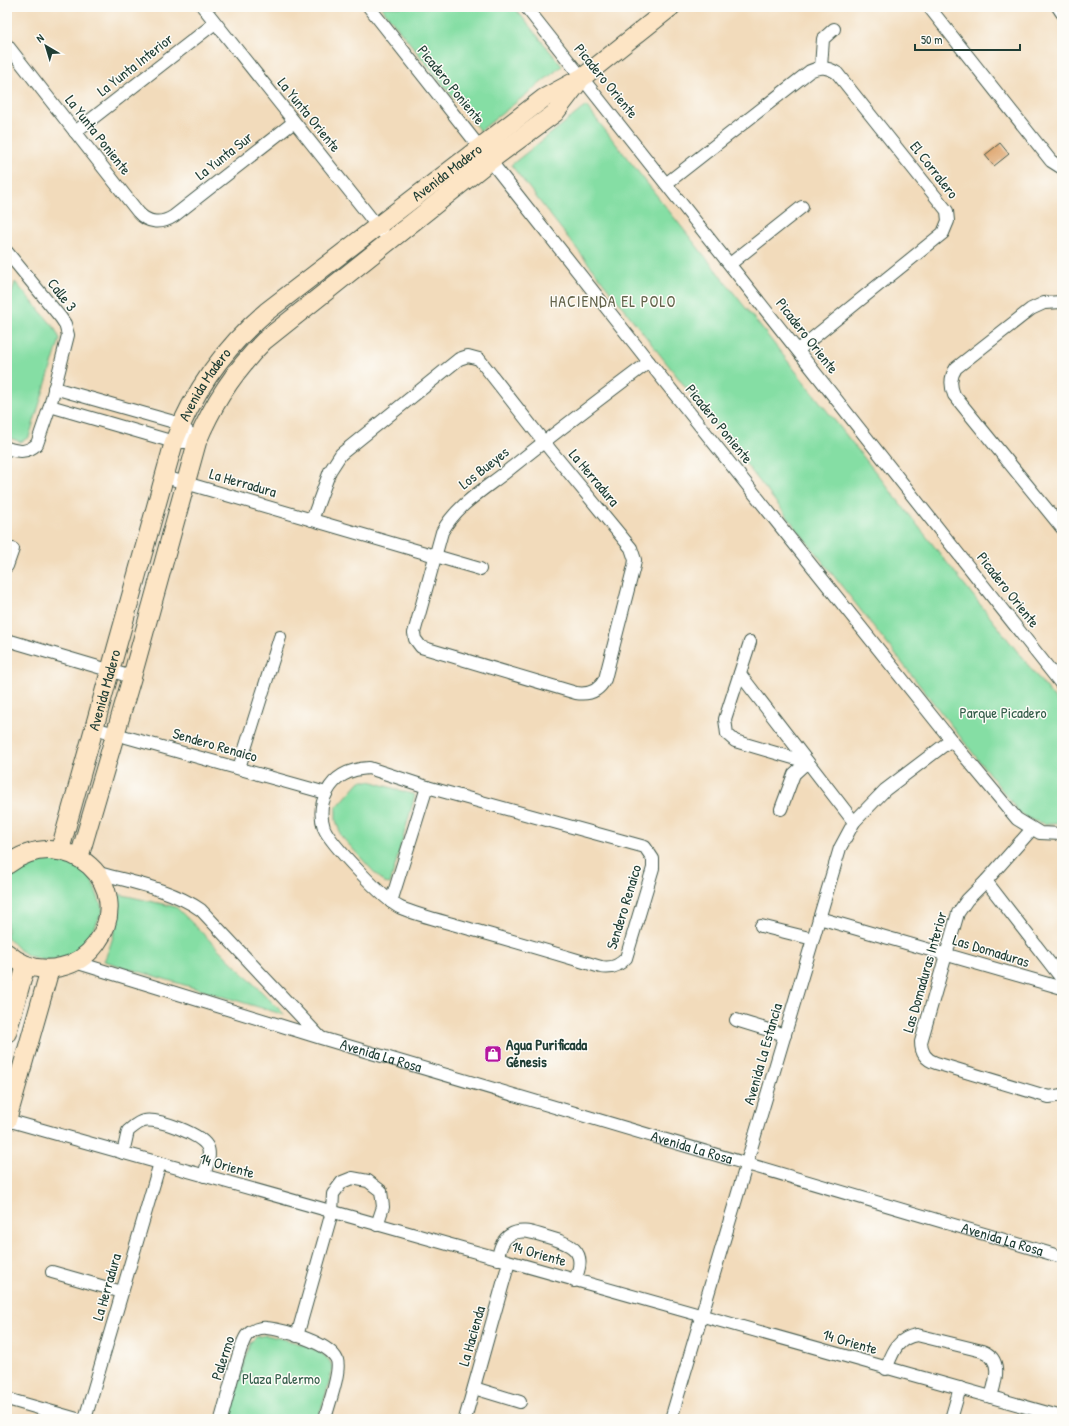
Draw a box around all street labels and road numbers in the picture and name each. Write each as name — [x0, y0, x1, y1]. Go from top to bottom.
street label: La Yunta Interior — [92, 28, 177, 101]
street label: Picadero Oriente — [570, 39, 643, 123]
street label: Picadero Poniente — [413, 41, 490, 129]
street label: La Yunta Oriente — [273, 73, 346, 156]
street label: La Yunta Poniente — [61, 90, 136, 179]
street label: La Yunta Sur — [191, 126, 257, 185]
street label: El Corralero — [905, 137, 963, 203]
street label: Avenida Madero — [407, 139, 486, 206]
street label: Calle 3 — [43, 274, 82, 316]
street label: Picadero Oriente — [771, 293, 844, 378]
street label: Avenida Madero — [173, 343, 236, 424]
street label: Picadero Poniente — [681, 380, 758, 468]
street label: Los Bueyes — [454, 441, 513, 494]
street label: La Herradura — [564, 445, 625, 511]
street label: La Herradura — [207, 463, 279, 502]
street label: Picadero Oriente — [972, 547, 1045, 632]
street label: Avenida Madero — [83, 647, 125, 733]
street label: Sendero Renaico — [170, 722, 260, 767]
street label: Sendero Renaico — [601, 862, 646, 952]
street label: Las Domaduras Interior — [897, 909, 952, 1035]
street label: Las Domaduras — [950, 929, 1032, 972]
street label: Avenida La Estancia — [738, 1000, 787, 1107]
street label: Avenida La Rosa — [338, 1033, 425, 1077]
street label: Avenida La Rosa — [648, 1125, 735, 1169]
street label: 14 Oriente — [197, 1148, 257, 1183]
street label: Avenida La Rosa — [959, 1217, 1046, 1261]
street label: 14 Oriente — [509, 1236, 569, 1271]
street label: La Herradura — [87, 1251, 126, 1323]
street label: La Hacienda — [453, 1303, 490, 1368]
street label: 14 Oriente — [820, 1324, 880, 1359]
street label: Palermo — [206, 1333, 239, 1383]

